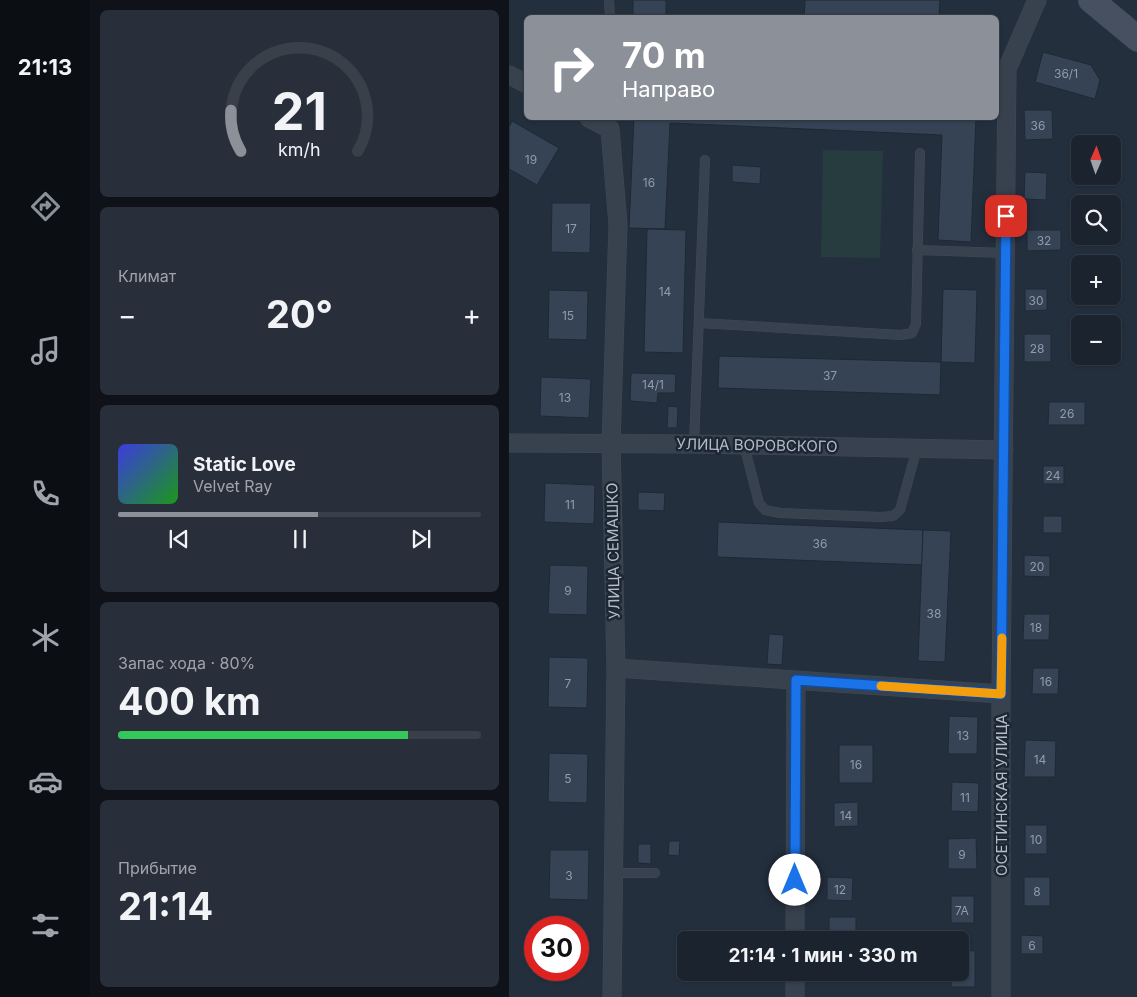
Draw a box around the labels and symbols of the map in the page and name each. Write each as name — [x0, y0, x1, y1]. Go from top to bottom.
house number: 36/1 — [1054, 66, 1078, 81]
house number: 36 — [1031, 118, 1045, 133]
north arrow — [1071, 135, 1121, 185]
house number: 19 — [525, 152, 537, 167]
house number: 16 — [643, 175, 655, 190]
pin — [985, 195, 1027, 237]
house number: 17 — [565, 221, 577, 236]
house number: 32 — [1037, 233, 1051, 248]
house number: 14 — [659, 284, 672, 299]
house number: 30 — [1029, 293, 1043, 308]
house number: 15 — [562, 308, 574, 323]
house number: 28 — [1030, 341, 1044, 356]
house number: 37 — [823, 368, 837, 383]
house number: 14/1 — [642, 377, 664, 392]
house number: 13 — [559, 390, 571, 405]
house number: 26 — [1060, 406, 1074, 421]
street label: УЛИЦА ВОРОВСКОГО — [676, 434, 838, 456]
house number: 24 — [1046, 468, 1061, 483]
street label: УЛИЦА СЕМАШКО — [602, 483, 624, 619]
house number: 11 — [565, 497, 575, 512]
house number: 36 — [813, 536, 827, 551]
house number: 20 — [1030, 559, 1044, 574]
house number: 9 — [564, 583, 572, 598]
house number: 38 — [927, 606, 941, 621]
house number: 18 — [1030, 620, 1042, 635]
house number: 16 — [1040, 674, 1052, 689]
house number: 7 — [565, 676, 572, 691]
street label: ОСЕТИНСКАЯ УЛИЦА — [992, 714, 1011, 876]
house number: 13 — [957, 728, 969, 743]
house number: 14 — [1034, 752, 1047, 767]
house number: 16 — [850, 757, 862, 772]
house number: 5 — [564, 771, 572, 786]
house number: 11 — [960, 790, 970, 805]
house number: 14 — [840, 808, 853, 823]
house number: 10 — [1030, 832, 1042, 847]
house number: 9 — [958, 847, 966, 862]
position arrow — [768, 853, 820, 905]
house number: 3 — [565, 868, 573, 883]
house number: 12 — [834, 882, 846, 897]
house number: 8 — [1033, 884, 1041, 899]
house number: 7А — [955, 903, 969, 918]
speed limit sign: 30 — [524, 916, 589, 981]
house number: 6 — [1028, 938, 1036, 953]

